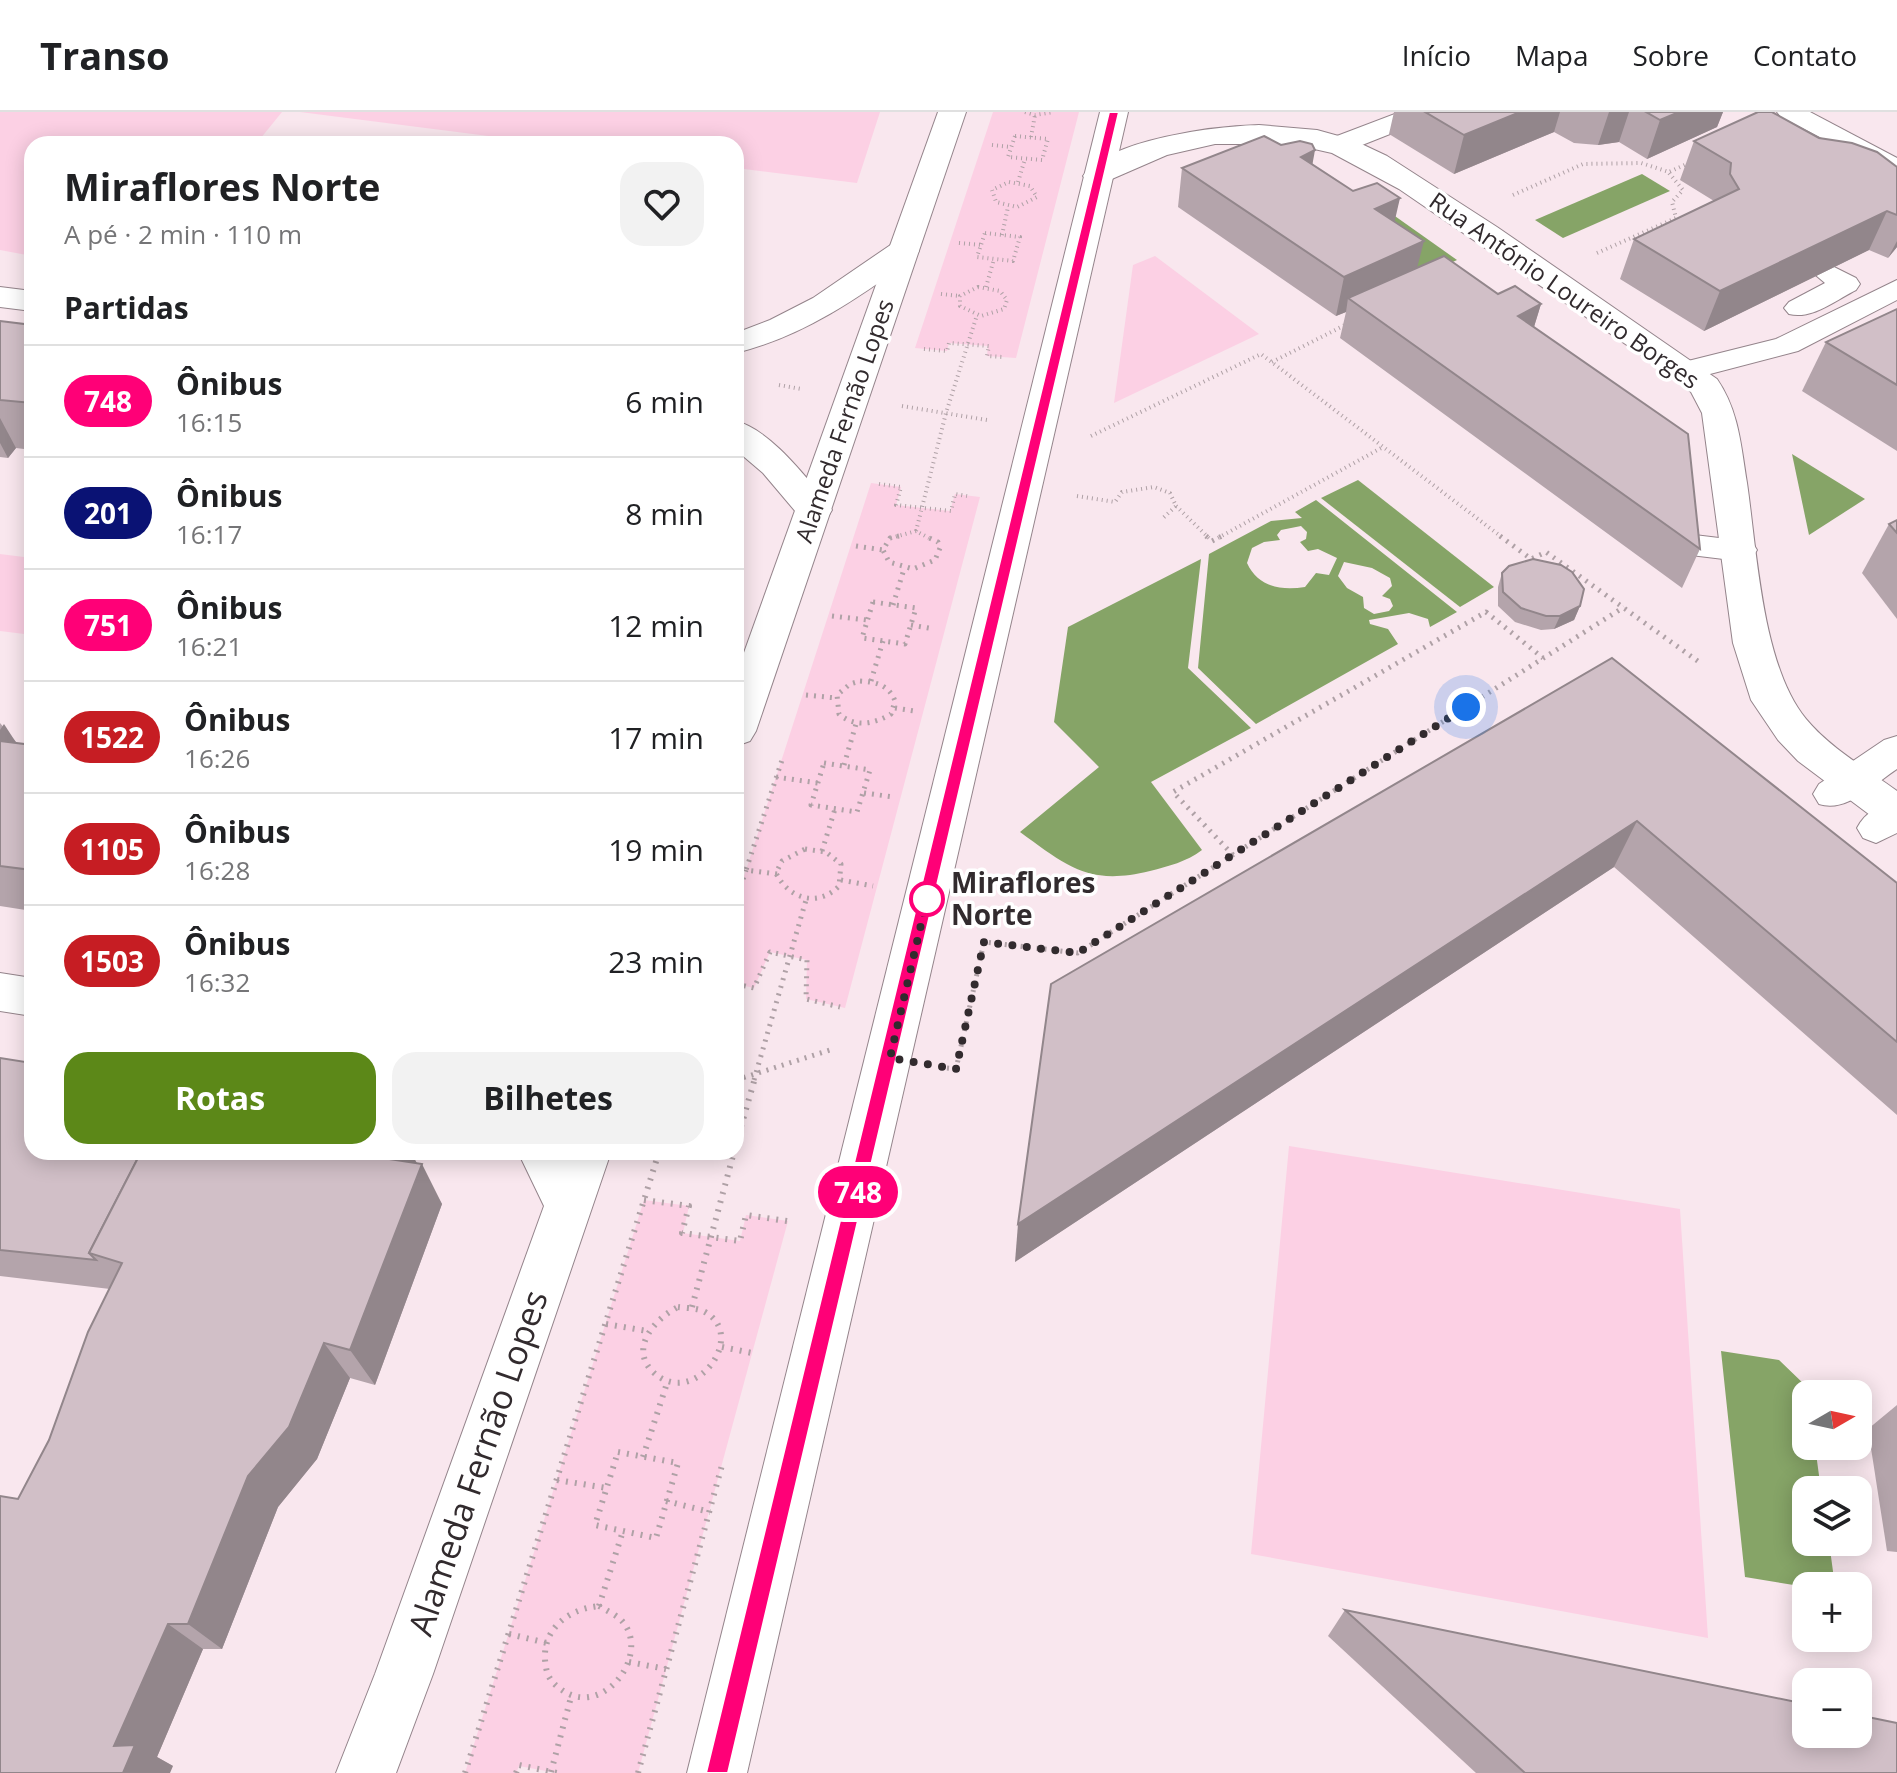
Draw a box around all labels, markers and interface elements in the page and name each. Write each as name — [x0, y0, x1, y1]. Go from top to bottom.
text: Transo — [40, 29, 170, 81]
text: Início — [1402, 36, 1471, 74]
text: Mapa — [1515, 36, 1588, 74]
text: Sobre — [1632, 36, 1709, 74]
text: Contato — [1753, 36, 1857, 74]
text: Miraflores Norte — [64, 160, 381, 212]
button: heart — [620, 162, 704, 246]
street label: Rua António Loureiro Borges — [1423, 184, 1706, 396]
text: A pé · 2 min · 110 m — [64, 216, 302, 252]
text: Partidas — [64, 287, 189, 328]
street label: Alameda Fernão Lopes — [786, 294, 901, 547]
text: Ônibus — [176, 363, 282, 404]
text: 6 min — [625, 381, 704, 422]
text: 748 — [84, 382, 132, 420]
text: 16:15 — [176, 404, 242, 440]
text: Ônibus — [176, 475, 282, 516]
text: 8 min — [625, 493, 704, 534]
text: 201 — [84, 494, 132, 532]
text: 16:17 — [176, 516, 242, 552]
text: Ônibus — [176, 587, 282, 628]
text: 12 min — [608, 605, 704, 646]
text: 751 — [84, 606, 132, 644]
text: 16:21 — [176, 628, 242, 664]
your location — [1446, 687, 1486, 727]
text: Ônibus — [184, 699, 290, 740]
text: 17 min — [608, 717, 704, 758]
text: 1522 — [80, 718, 144, 756]
text: 16:26 — [184, 740, 250, 776]
text: Ônibus — [184, 811, 290, 852]
text: 19 min — [608, 829, 704, 870]
text: 1105 — [80, 830, 144, 868]
text: 16:28 — [184, 852, 250, 888]
place label: Miraflores Norte — [951, 863, 1095, 933]
marker: Miraflores Norte — [910, 882, 944, 916]
text: Ônibus — [184, 923, 290, 964]
text: 23 min — [608, 941, 704, 982]
text: 1503 — [80, 942, 144, 980]
text: 16:32 — [184, 964, 250, 1000]
button: Rotas — [64, 1052, 376, 1144]
button: Bilhetes — [392, 1052, 704, 1144]
line badge: 748 — [812, 1166, 904, 1218]
text: 748 — [834, 1173, 882, 1211]
street label: Alameda Fernão Lopes — [396, 1284, 558, 1641]
north arrow — [1792, 1380, 1872, 1460]
map controls — [1792, 1380, 1872, 1748]
button: layers — [1792, 1476, 1872, 1556]
button: + — [1792, 1572, 1872, 1652]
button: − — [1792, 1668, 1872, 1748]

